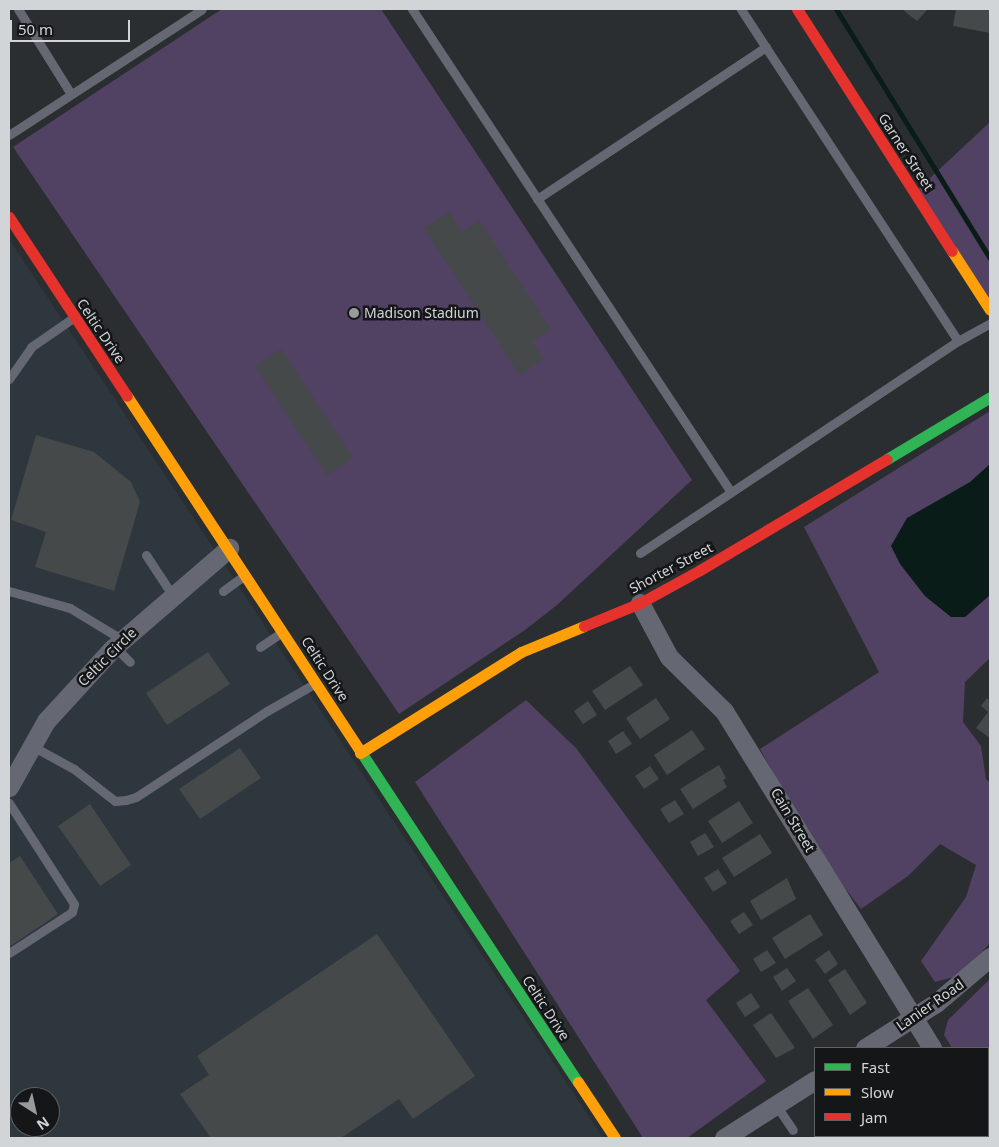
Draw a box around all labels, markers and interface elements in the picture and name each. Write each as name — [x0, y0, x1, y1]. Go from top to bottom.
scale bar — [12, 10, 132, 42]
text: 50 m — [18, 19, 53, 39]
street label: Garner Street — [875, 110, 937, 194]
street label: Celtic Drive — [73, 296, 129, 366]
place label: Madison Stadium — [364, 305, 479, 321]
marker: Madison Stadium — [348, 307, 360, 319]
street label: Shorter Street — [626, 539, 716, 597]
street label: Celtic Circle — [74, 624, 140, 690]
street label: Celtic Drive — [298, 633, 352, 705]
street label: Cain Street — [767, 785, 819, 855]
street label: Celtic Drive — [519, 972, 573, 1044]
street label: Lanier Road — [893, 976, 967, 1034]
legend — [814, 1047, 989, 1137]
text: Fast — [861, 1057, 890, 1077]
text: Slow — [861, 1082, 894, 1102]
north arrow — [10, 1087, 60, 1137]
text: Jam — [861, 1107, 888, 1127]
text: N — [33, 1113, 53, 1135]

